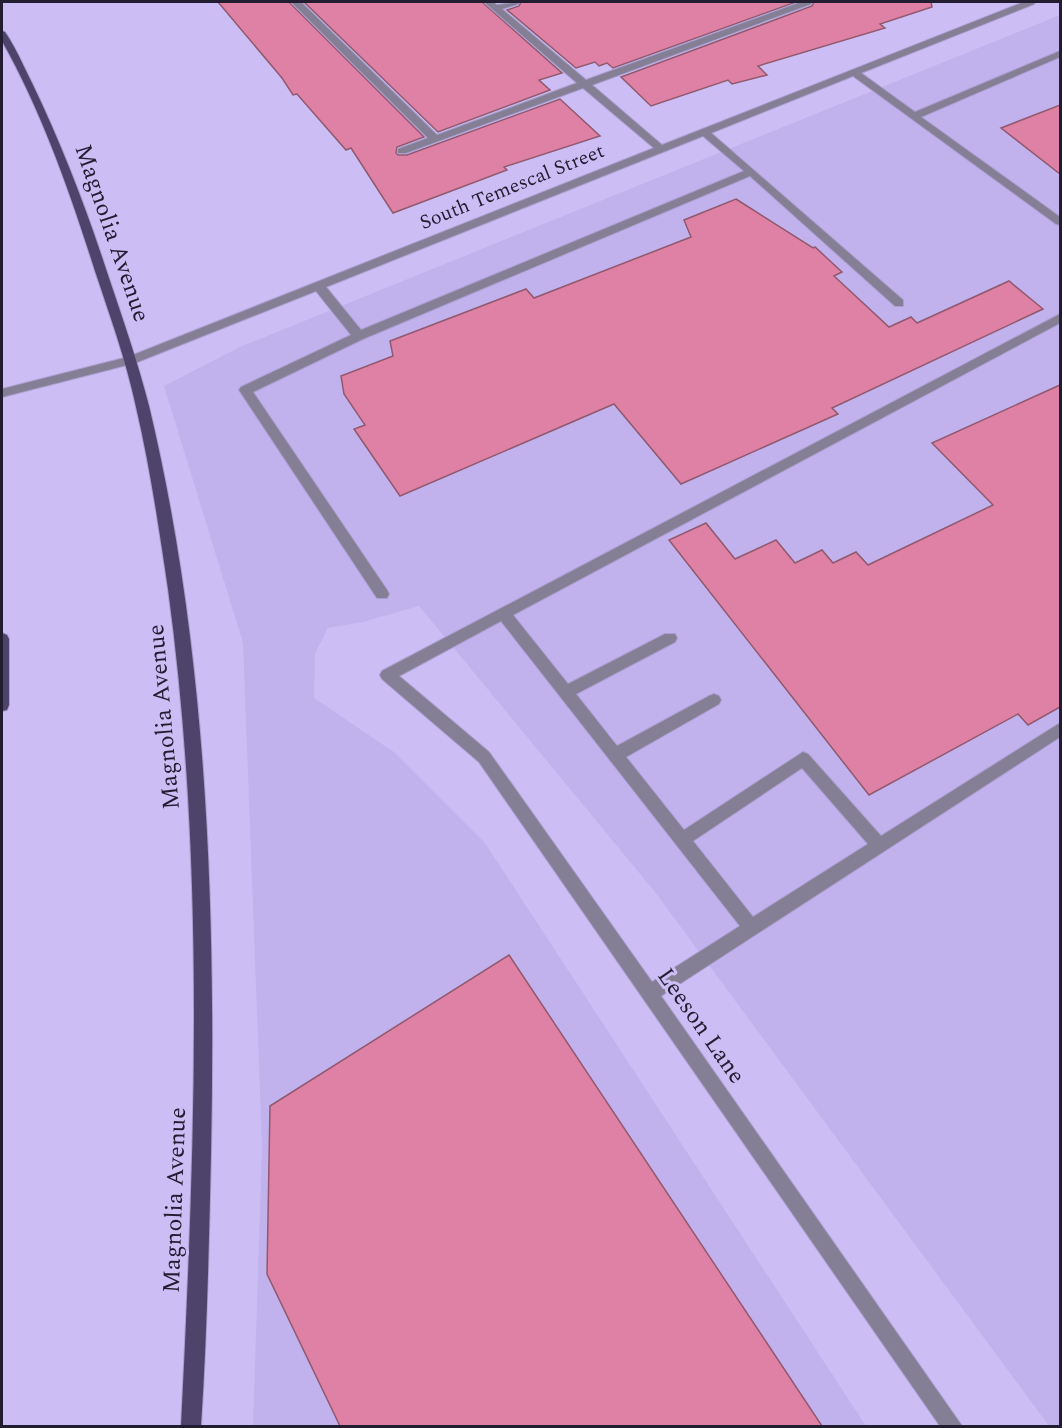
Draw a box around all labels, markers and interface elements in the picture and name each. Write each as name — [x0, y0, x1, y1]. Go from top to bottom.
street label: South Temescal Street — [415, 136, 609, 238]
street label: Magnolia Avenue — [65, 139, 159, 327]
street label: Magnolia Avenue — [138, 623, 190, 811]
street label: Leeson Lane — [648, 961, 754, 1091]
street label: Magnolia Avenue — [154, 1106, 196, 1294]

